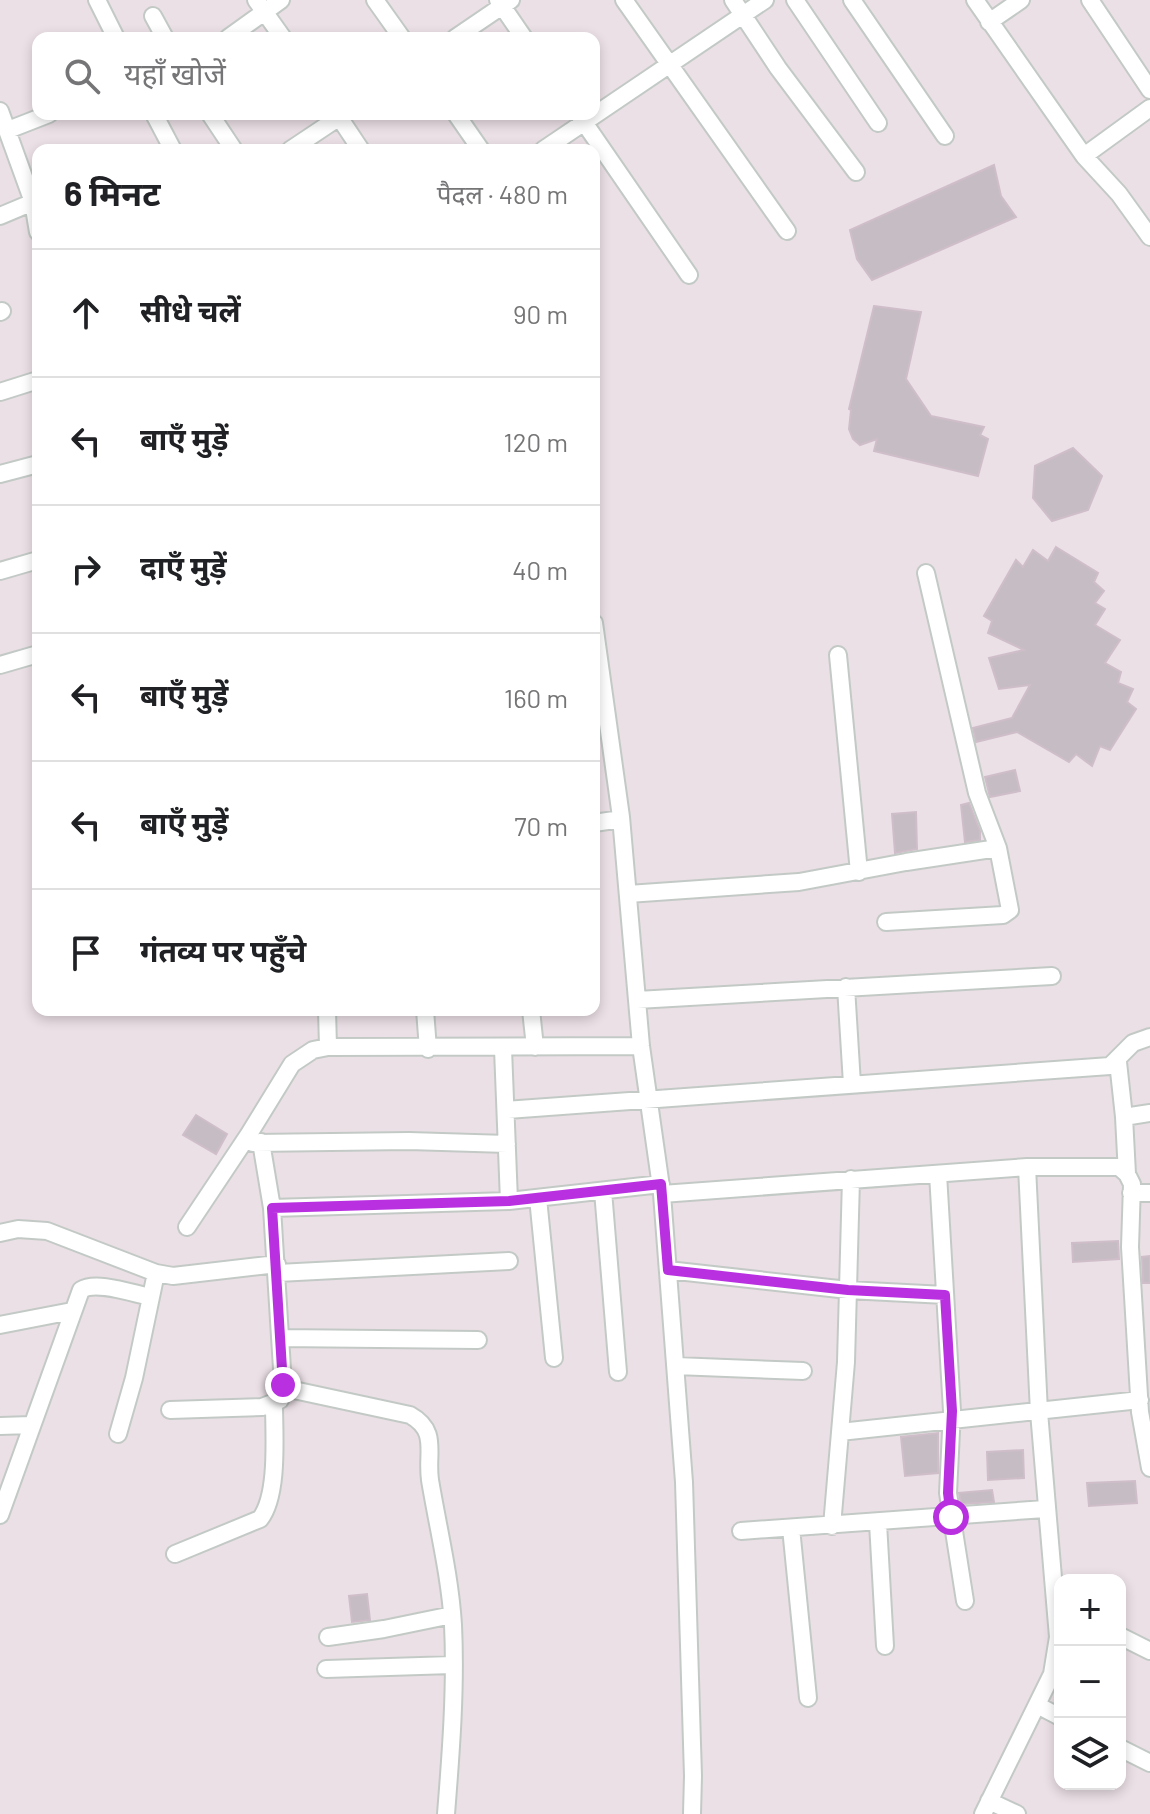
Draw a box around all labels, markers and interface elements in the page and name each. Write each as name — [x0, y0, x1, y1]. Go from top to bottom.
search box — [32, 32, 600, 120]
icon: search — [60, 54, 104, 98]
text: यहाँ खोजें — [124, 55, 226, 91]
text: 6 मिनट — [64, 172, 160, 213]
text: पैदल · 480 m — [437, 178, 568, 209]
icon: ahead — [64, 291, 108, 335]
text: सीधे चलें — [140, 292, 241, 328]
text: 90 m — [513, 298, 568, 329]
icon: left — [64, 419, 108, 463]
text: बाएँ मुड़ें — [140, 420, 228, 456]
text: 120 m — [504, 426, 568, 457]
icon: right — [64, 547, 108, 591]
text: दाएँ मुड़ें — [140, 548, 227, 584]
text: 40 m — [512, 554, 568, 585]
icon: left — [64, 675, 108, 719]
text: बाएँ मुड़ें — [140, 676, 228, 712]
text: 160 m — [504, 682, 568, 713]
icon: left — [64, 803, 108, 847]
text: बाएँ मुड़ें — [140, 804, 228, 840]
text: 70 m — [514, 810, 568, 841]
icon: arrive — [64, 931, 108, 975]
text: गंतव्य पर पहुँचे — [140, 932, 306, 968]
route end — [265, 1367, 301, 1403]
route start — [933, 1499, 969, 1535]
map controls — [1054, 1574, 1126, 1790]
button: + — [1054, 1574, 1126, 1646]
button: − — [1054, 1646, 1126, 1718]
button: layers — [1054, 1718, 1126, 1790]

